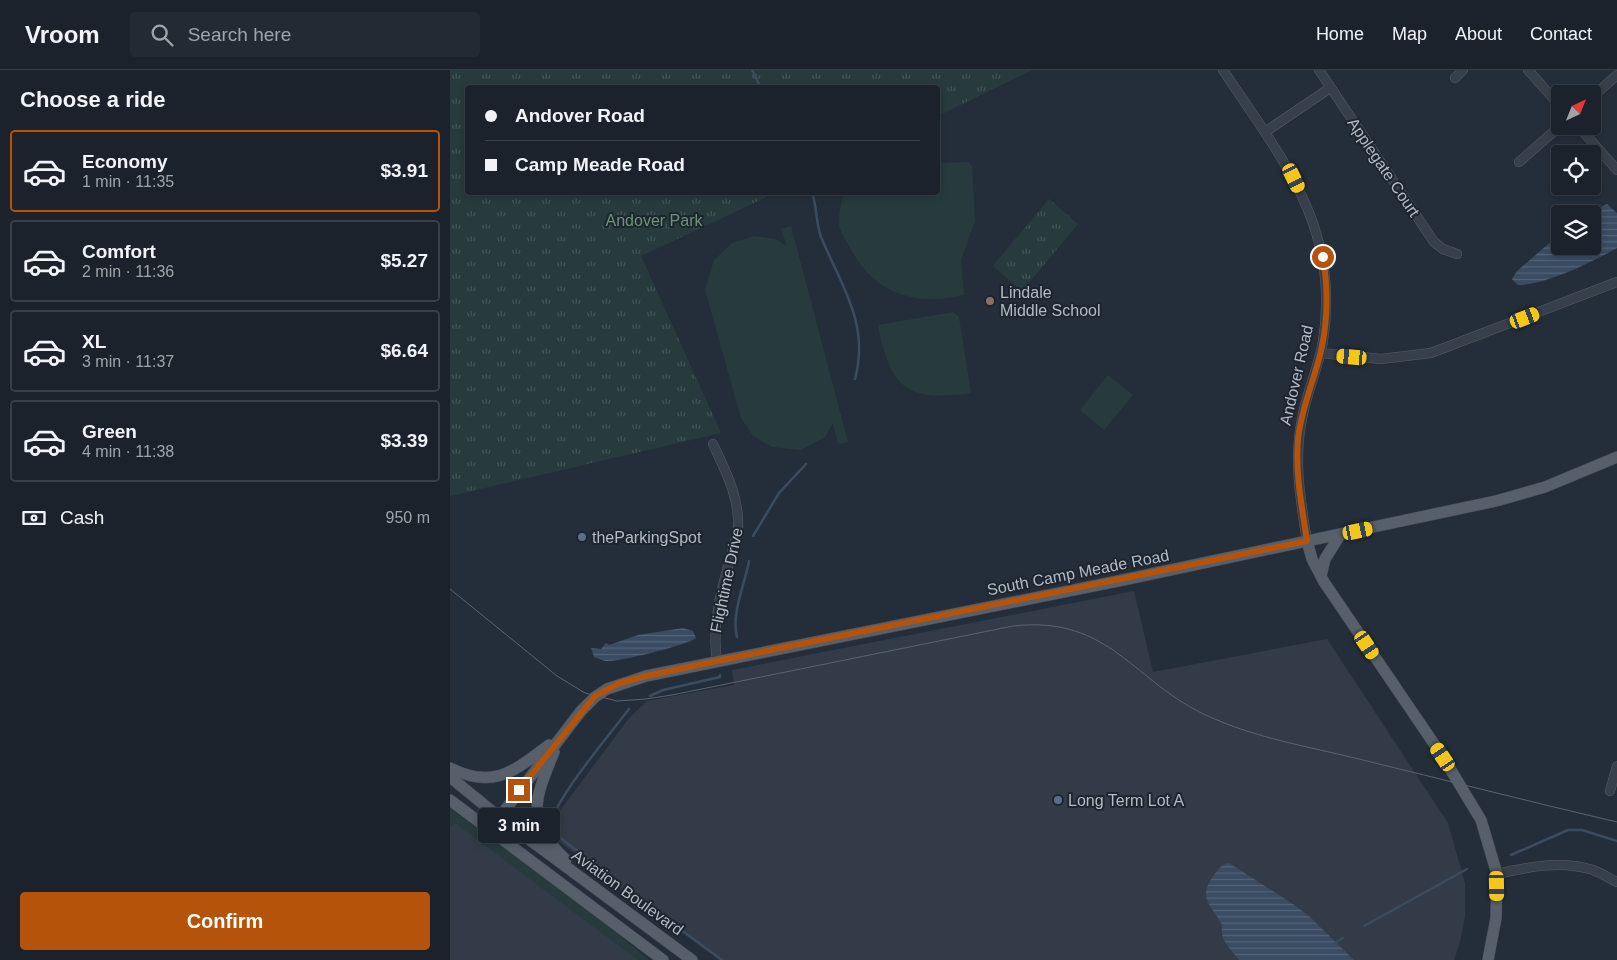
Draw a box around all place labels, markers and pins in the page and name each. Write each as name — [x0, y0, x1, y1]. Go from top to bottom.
place label: Lindale Middle School — [1000, 284, 1101, 319]
marker: Lindale Middle School — [984, 295, 996, 307]
place label: theParkingSpot — [592, 529, 702, 546]
marker: theParkingSpot — [576, 531, 588, 543]
place label: Long Term Lot A — [1068, 792, 1185, 809]
marker: Long Term Lot A — [1052, 794, 1064, 806]

